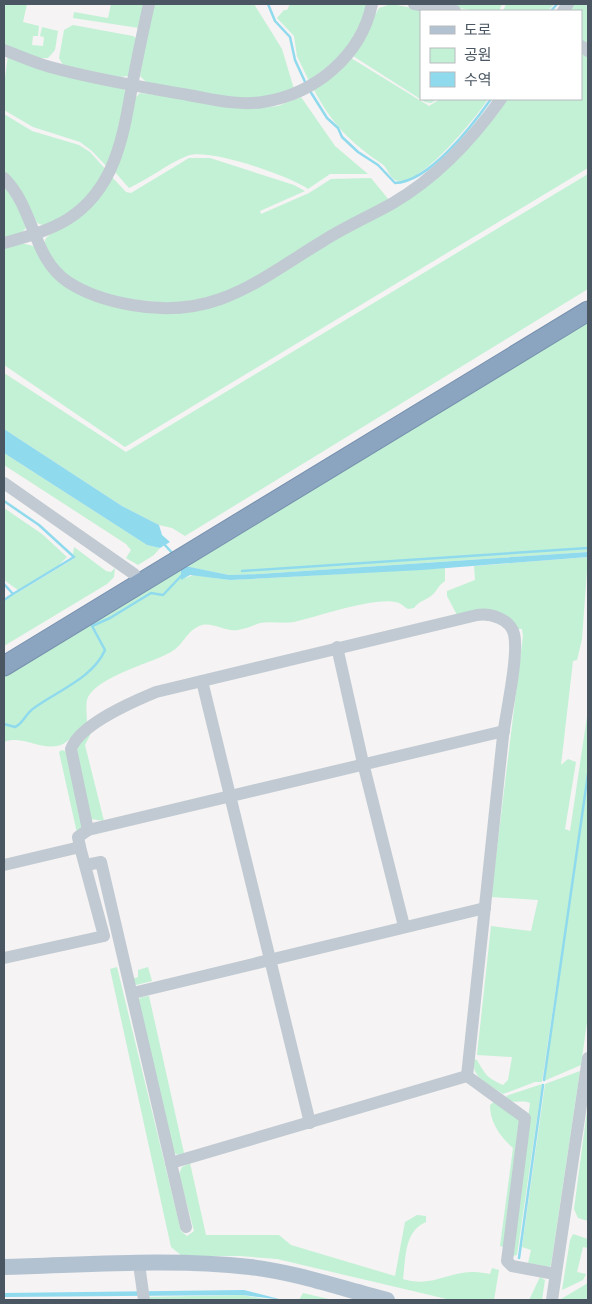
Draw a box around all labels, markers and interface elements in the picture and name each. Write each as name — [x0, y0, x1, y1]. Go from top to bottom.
legend — [420, 10, 582, 100]
text: 도로 — [464, 21, 492, 39]
text: 공원 — [464, 46, 492, 64]
text: 수역 — [464, 71, 492, 89]

